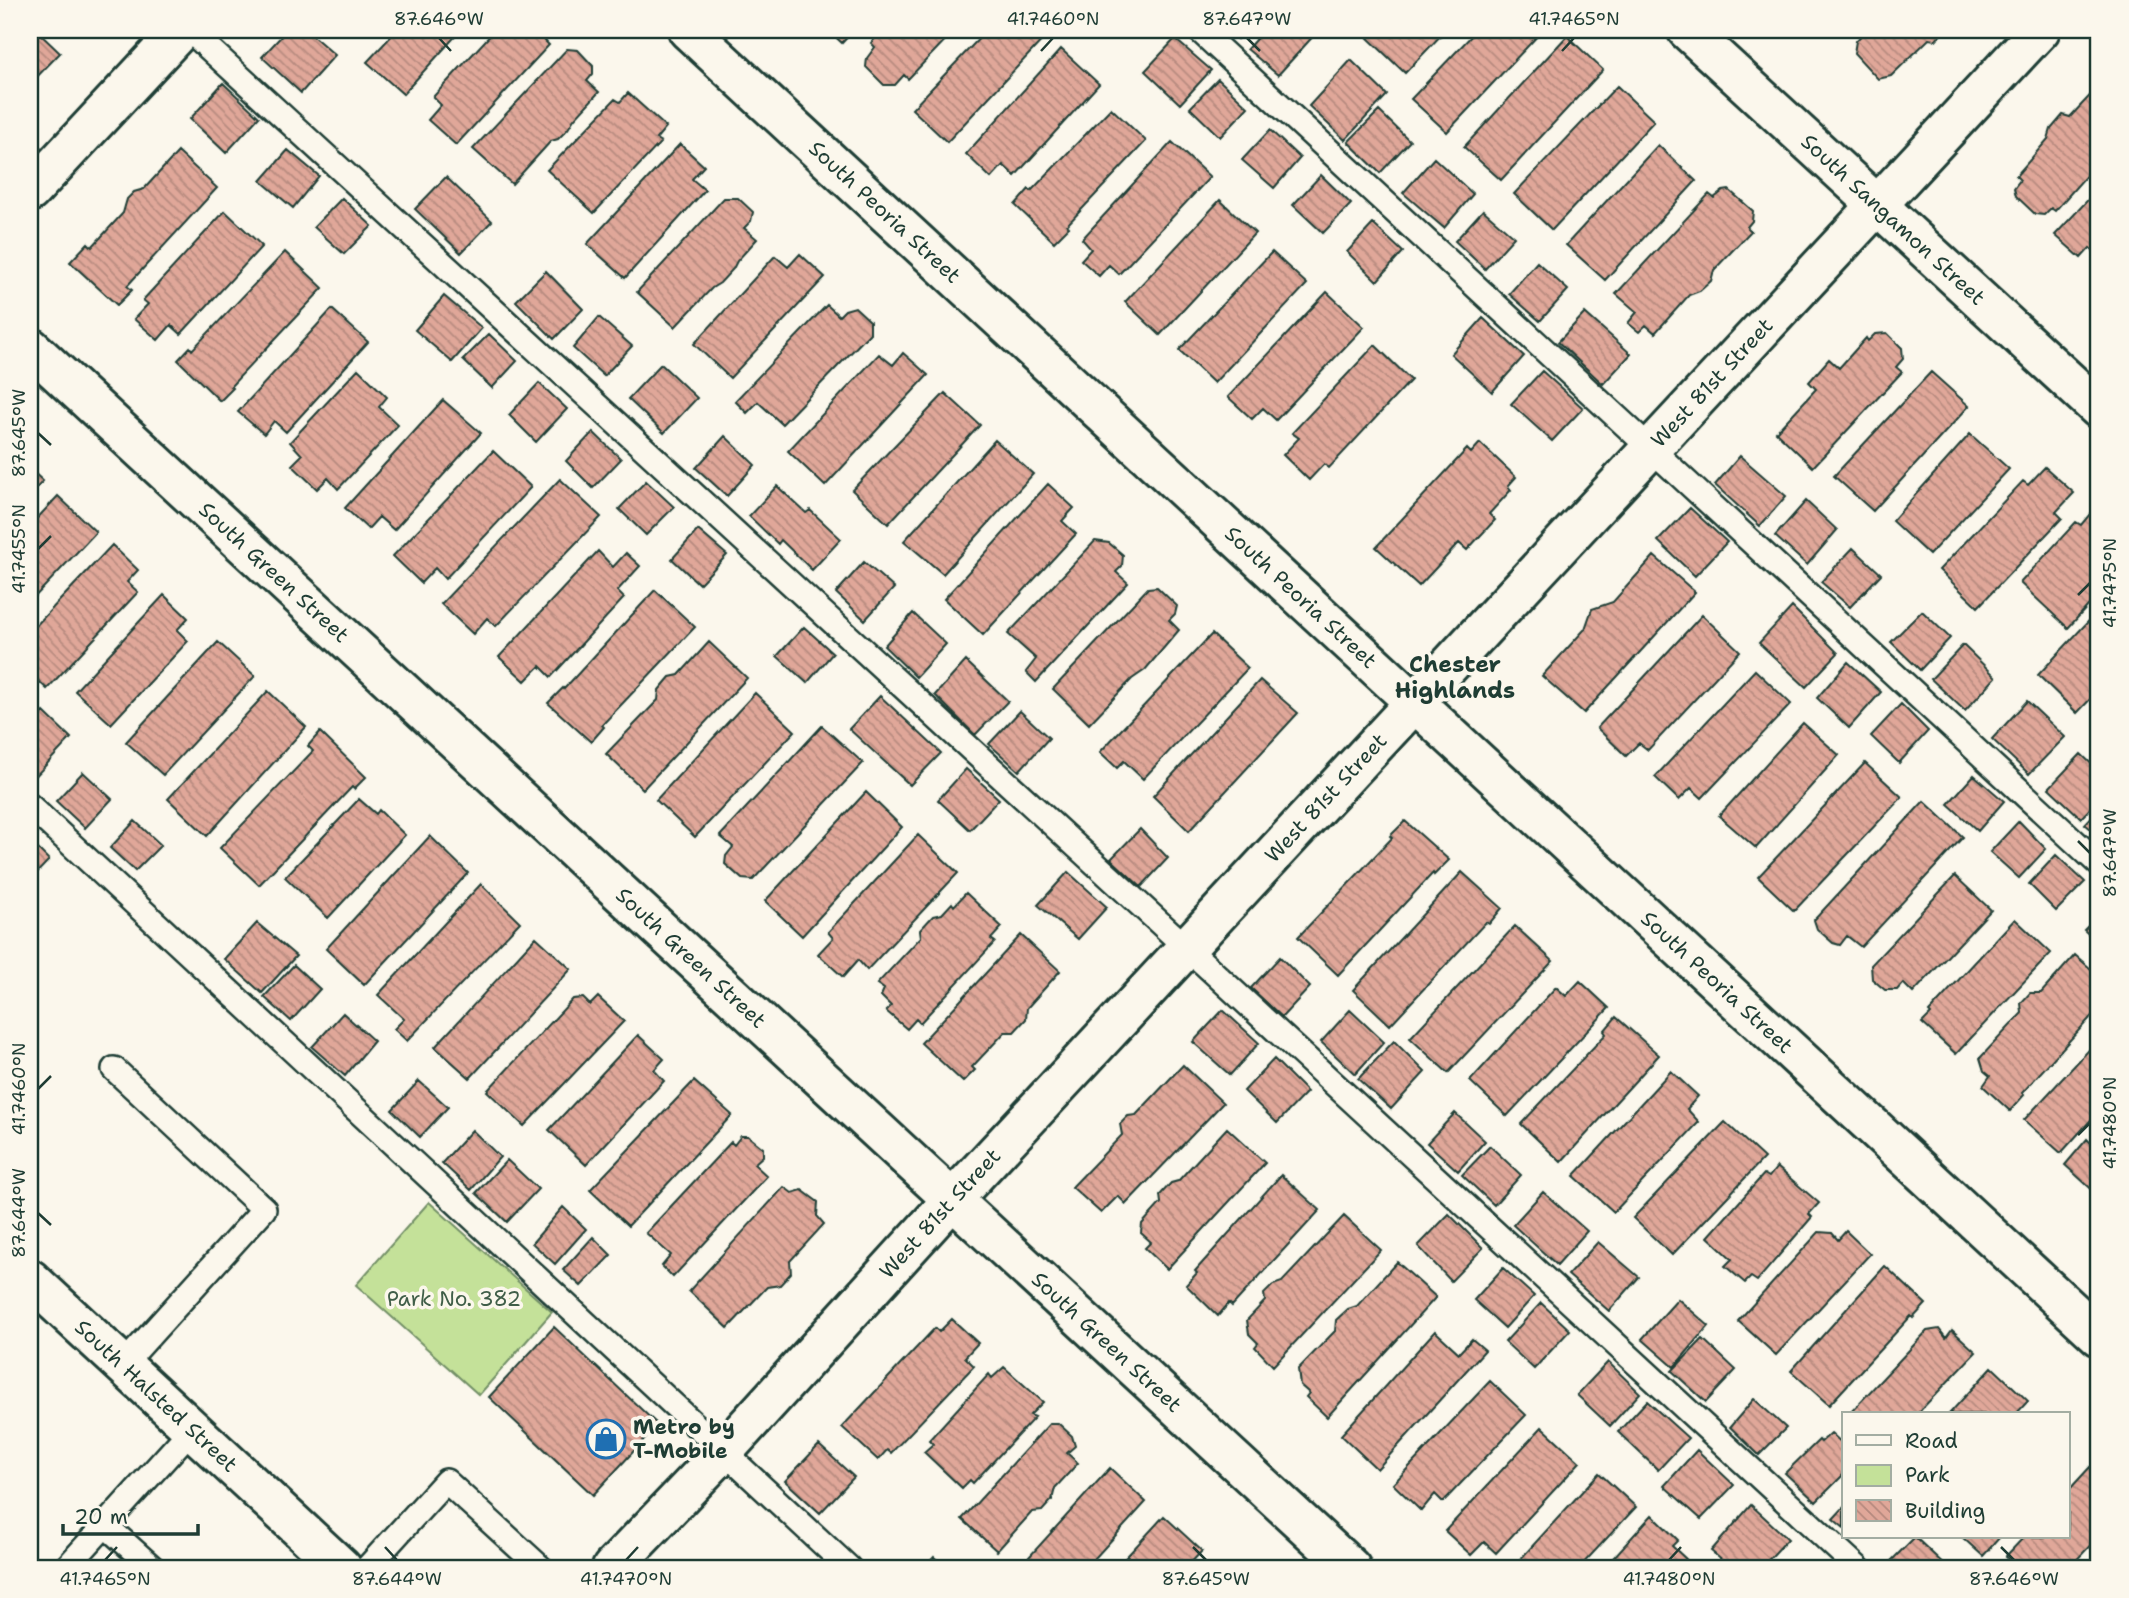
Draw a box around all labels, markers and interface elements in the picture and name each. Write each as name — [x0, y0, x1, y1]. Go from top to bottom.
text: 87.646°W — [394, 7, 484, 31]
text: 41.7460°N — [1006, 7, 1100, 31]
text: 87.647°W — [1202, 7, 1292, 31]
text: 41.7465°N — [1528, 7, 1620, 31]
street label: South Sangamon Street — [1795, 128, 1991, 311]
street label: South Peoria Street — [803, 135, 967, 289]
street label: West 81st Street — [1645, 312, 1779, 454]
text: 87.645°W — [7, 389, 31, 477]
street label: South Green Street — [193, 496, 355, 649]
text: 41.7455°N — [7, 504, 31, 594]
street label: South Peoria Street — [1219, 520, 1383, 675]
text: 41.7475°N — [2098, 538, 2122, 628]
district label: Chester Highlands — [1395, 649, 1515, 705]
street label: West 81st Street — [1259, 727, 1393, 869]
text: 87.647°W — [2098, 808, 2122, 898]
street label: South Green Street — [610, 881, 772, 1034]
street label: South Peoria Street — [1635, 905, 1799, 1060]
text: 41.7460°N — [7, 1042, 31, 1136]
text: 41.7480°N — [2098, 1076, 2122, 1170]
street label: West 81st Street — [873, 1142, 1007, 1285]
text: 87.644°W — [7, 1168, 31, 1258]
street label: South Green Street — [1025, 1266, 1188, 1419]
park label: Park No. 382 — [387, 1285, 521, 1313]
street label: South Halsted Street — [69, 1313, 244, 1478]
legend — [1842, 1412, 2070, 1538]
place label: Metro by T-Mobile — [633, 1413, 735, 1465]
shop icon: Metro by T-Mobile — [585, 1418, 627, 1460]
text: Road — [1905, 1427, 1958, 1455]
text: Park — [1905, 1461, 1950, 1489]
scale bar — [63, 1493, 198, 1537]
text: Building — [1905, 1497, 1985, 1525]
text: 20 m — [74, 1503, 128, 1531]
text: 41.7465°N — [59, 1567, 151, 1591]
text: 87.644°W — [352, 1567, 442, 1591]
text: 41.7470°N — [580, 1567, 672, 1591]
text: 87.645°W — [1162, 1567, 1250, 1591]
text: 41.7480°N — [1622, 1567, 1716, 1591]
text: 87.646°W — [1969, 1567, 2059, 1591]

